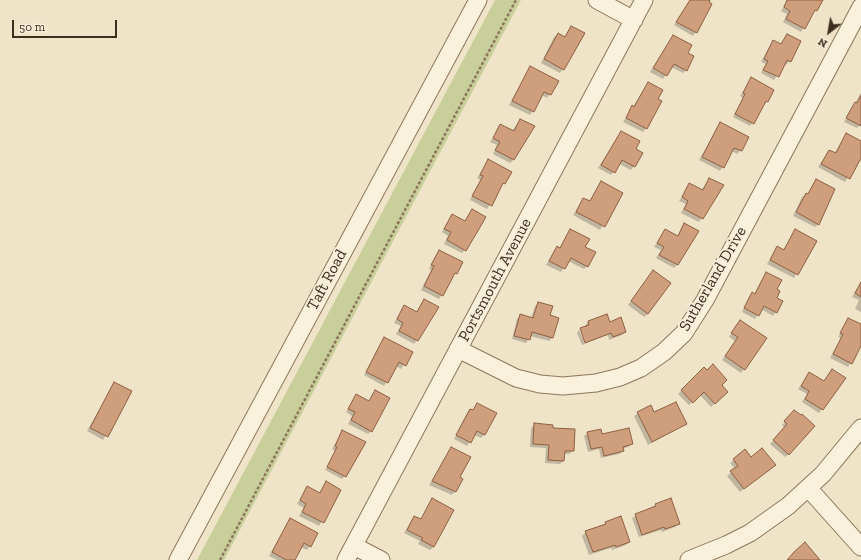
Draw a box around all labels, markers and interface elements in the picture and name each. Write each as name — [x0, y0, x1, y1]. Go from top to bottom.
scale bar — [14, 12, 119, 38]
north arrow — [809, 12, 849, 52]
text: 50 m — [19, 20, 45, 34]
text: N — [816, 35, 829, 50]
street label: Portsmouth Avenue — [454, 215, 536, 345]
street label: Sutherland Drive — [675, 223, 751, 335]
street label: Taft Road — [303, 246, 351, 314]

